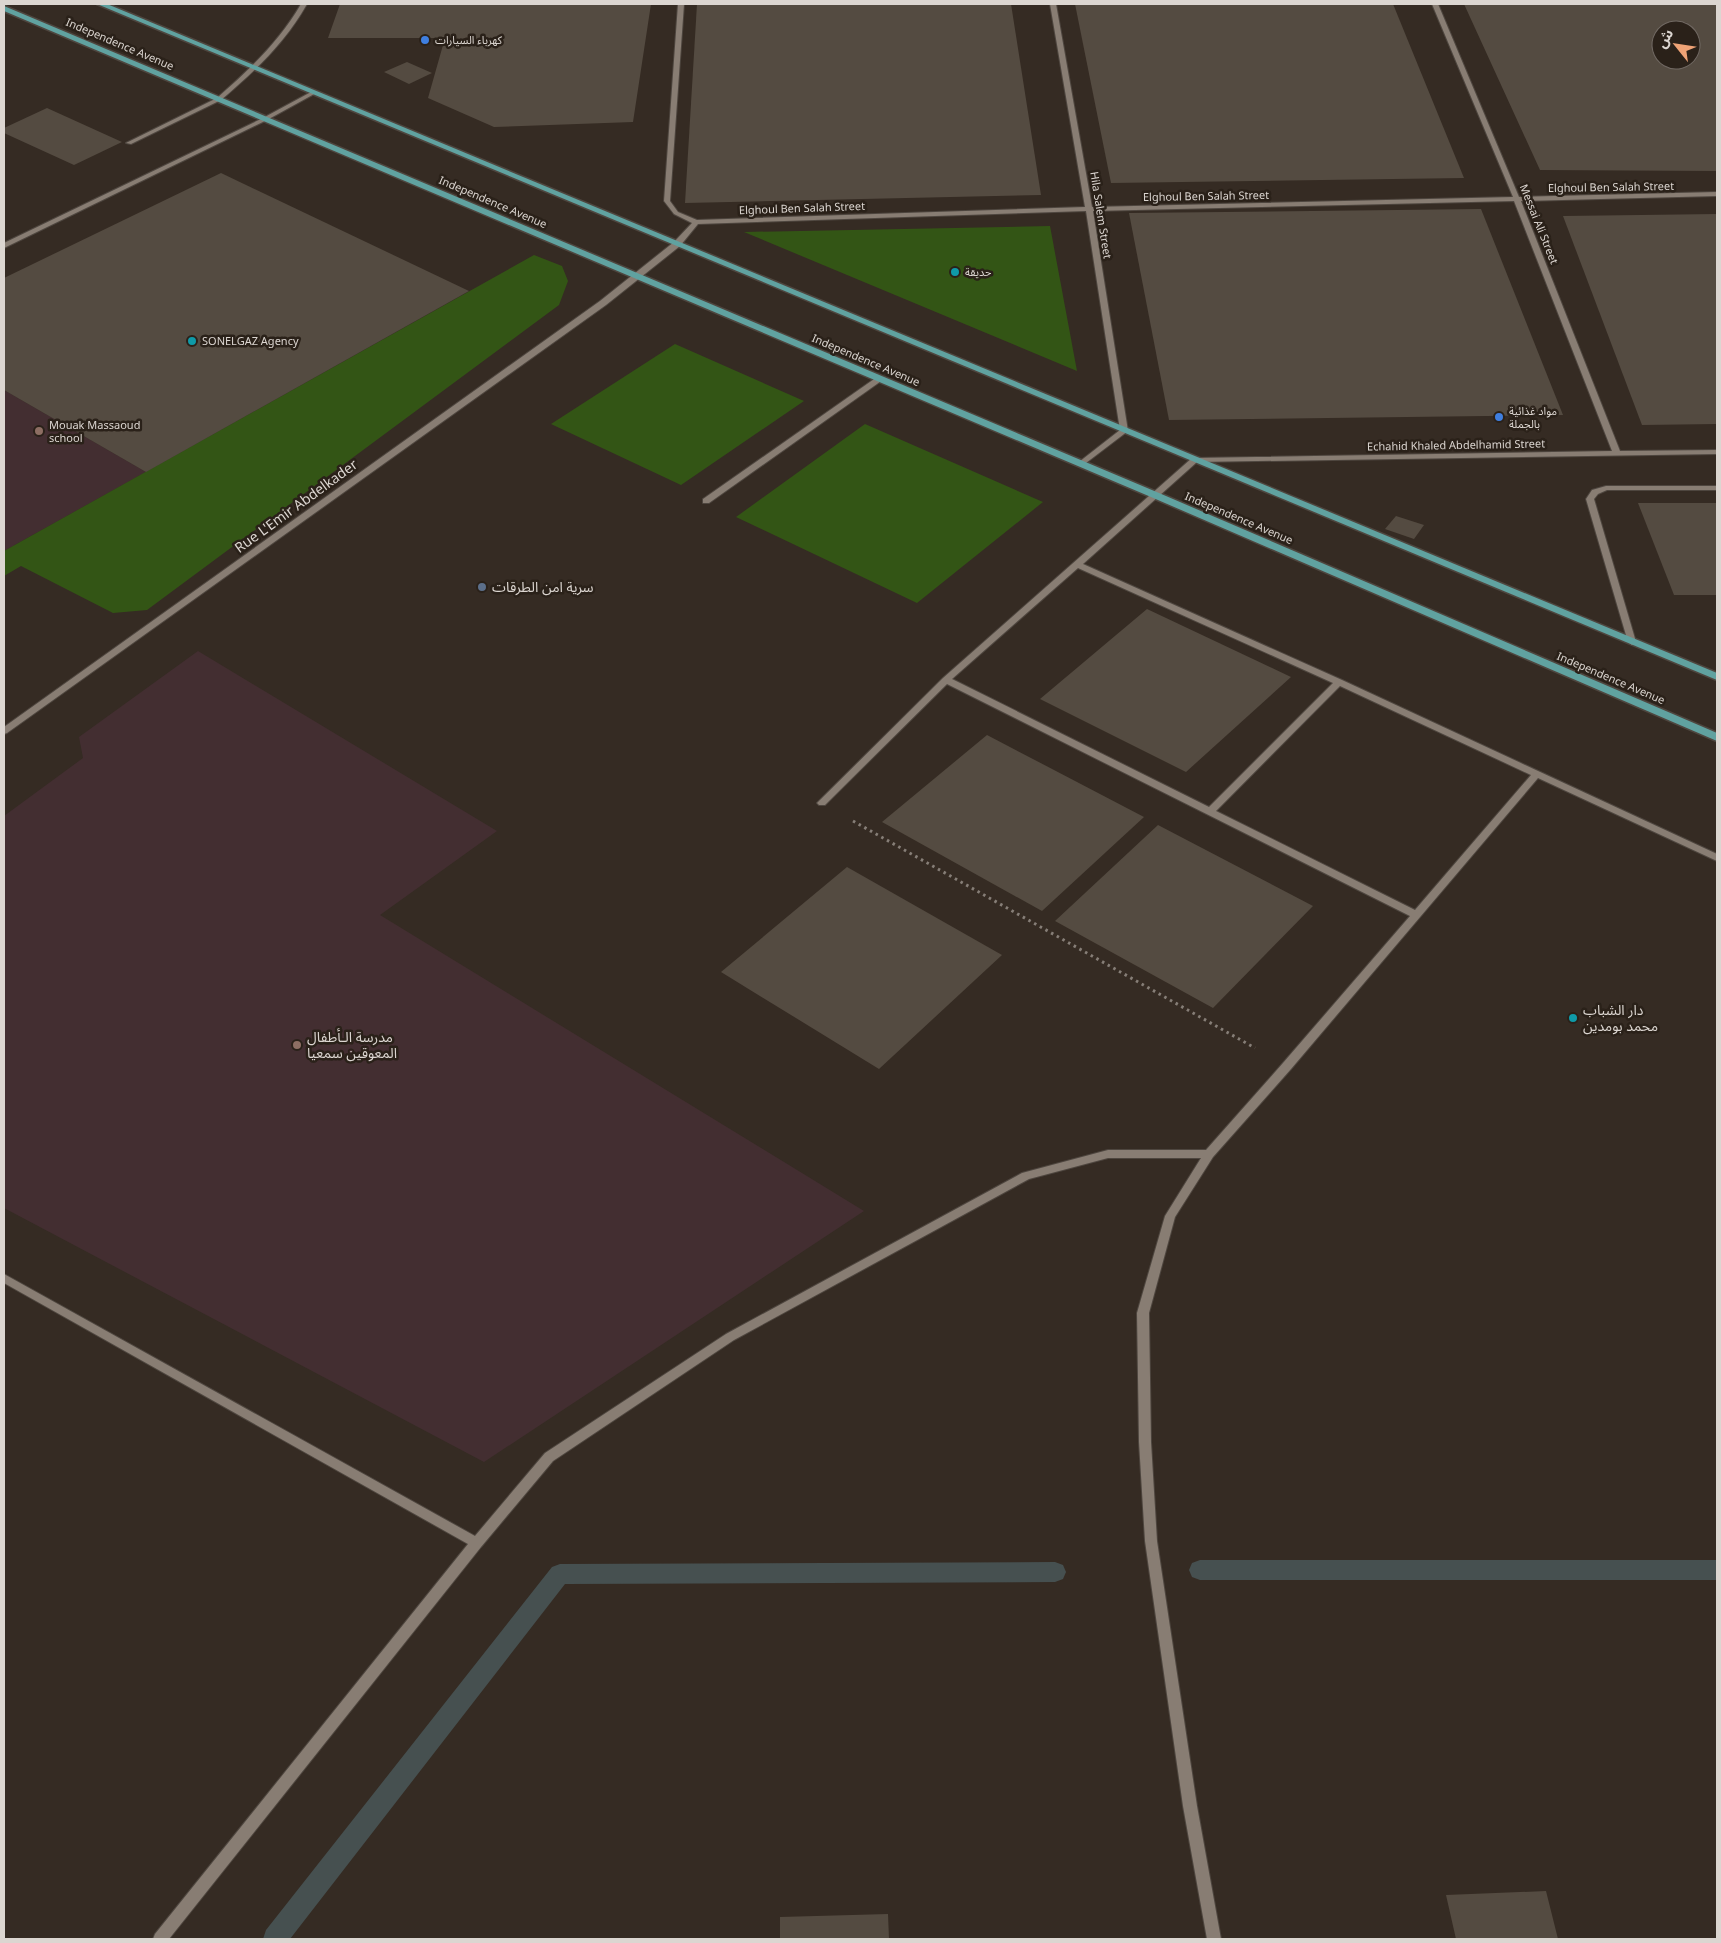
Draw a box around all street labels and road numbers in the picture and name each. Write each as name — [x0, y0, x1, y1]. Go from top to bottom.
street label: Independence Avenue — [64, 14, 177, 73]
street label: Hila Salem Street — [1087, 170, 1116, 260]
street label: Independence Avenue — [437, 172, 550, 231]
street label: Elghoul Ben Salah Street — [1548, 178, 1674, 195]
street label: Messai Ali Street — [1517, 182, 1562, 266]
street label: Elghoul Ben Salah Street — [1143, 187, 1269, 204]
street label: Elghoul Ben Salah Street — [739, 198, 865, 217]
street label: Independence Avenue — [810, 330, 923, 389]
street label: Echahid Khaled Abdelhamid Street — [1367, 435, 1545, 454]
street label: Rue L'Emir Abdelkader — [230, 454, 361, 557]
street label: Independence Avenue — [1183, 488, 1296, 547]
street label: Independence Avenue — [1555, 648, 1668, 707]

